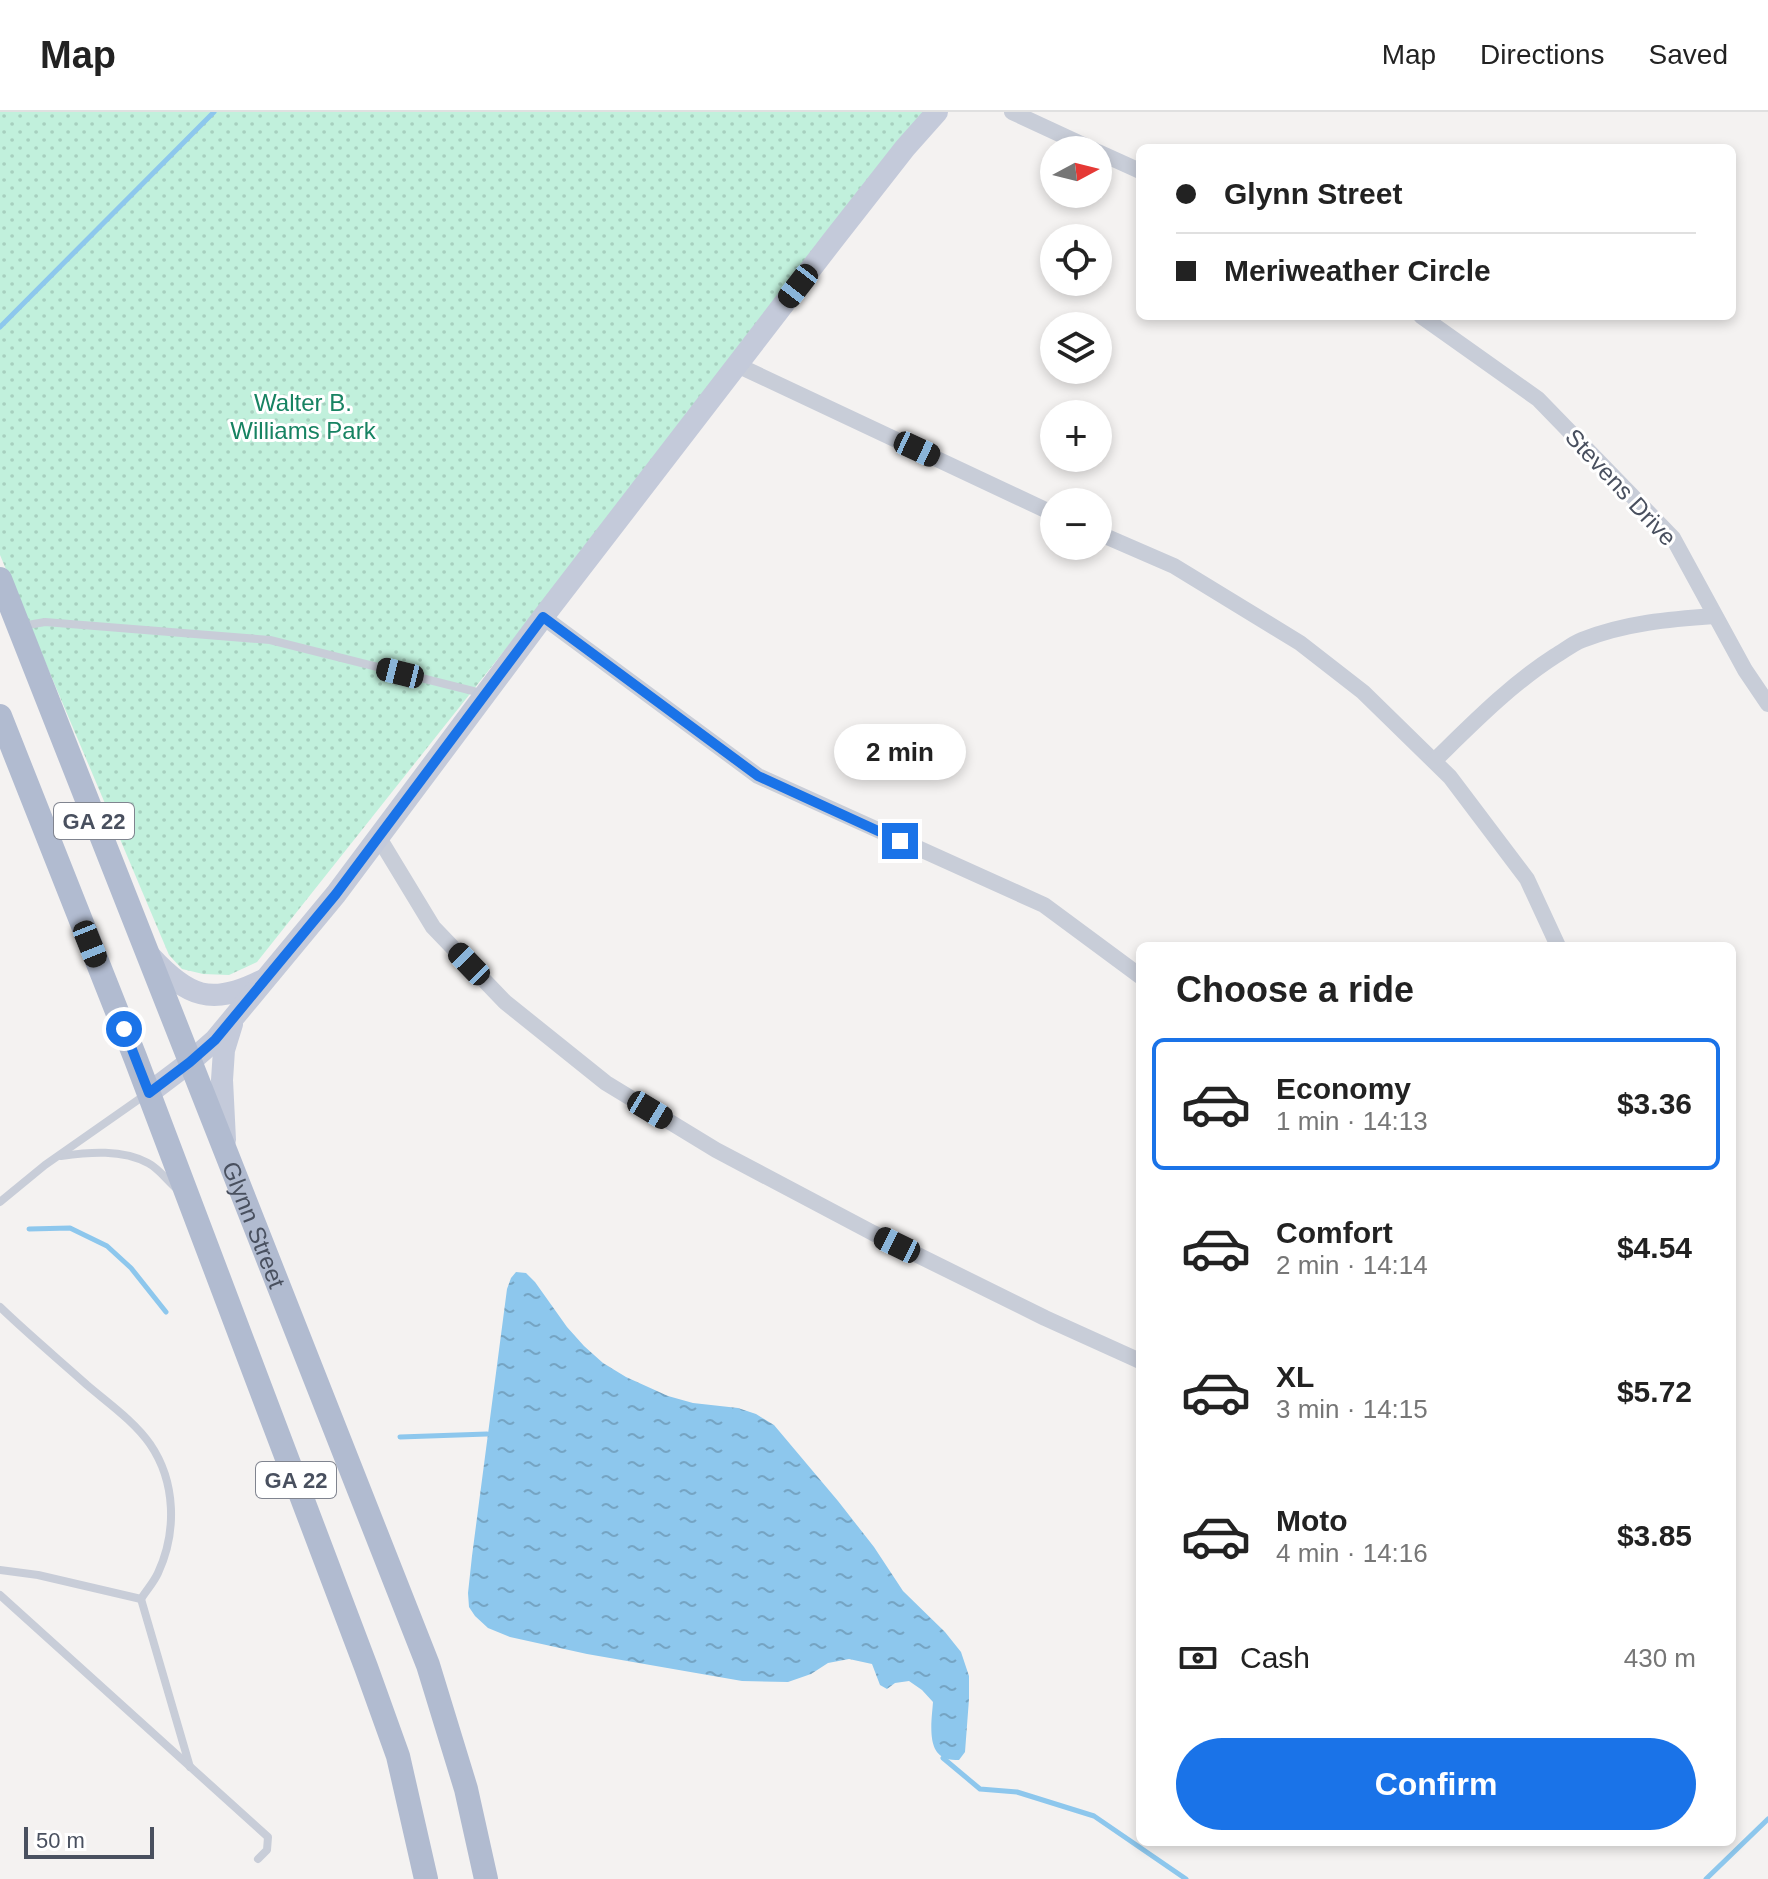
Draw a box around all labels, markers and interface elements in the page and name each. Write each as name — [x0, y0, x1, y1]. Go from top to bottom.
text: Map — [40, 34, 116, 76]
text: Map — [1382, 39, 1436, 70]
text: Directions — [1480, 39, 1605, 70]
text: Saved — [1649, 39, 1728, 70]
north arrow — [1040, 136, 1112, 208]
map controls — [1040, 136, 1112, 560]
text: Glynn Street — [1224, 177, 1402, 210]
button: locate — [1040, 224, 1112, 296]
text: Meriweather Circle — [1224, 254, 1491, 287]
car — [774, 260, 822, 312]
button: layers — [1040, 312, 1112, 384]
park label: Walter B. Williams Park — [230, 389, 377, 444]
button: + — [1040, 400, 1112, 472]
street label: Stevens Drive — [1560, 423, 1682, 551]
car — [890, 428, 944, 470]
button: − — [1040, 488, 1112, 560]
car — [374, 656, 426, 690]
callout: 2 min — [834, 725, 966, 781]
text: 2 min — [866, 737, 934, 767]
road number: GA 22 — [54, 803, 134, 839]
route end — [882, 823, 918, 859]
car — [70, 917, 110, 971]
car — [444, 938, 494, 990]
text: Choose a ride — [1176, 969, 1414, 1010]
route start — [106, 1011, 142, 1047]
icon: car — [1180, 1068, 1252, 1140]
text: Economy — [1276, 1072, 1411, 1105]
car — [623, 1087, 677, 1133]
text: $3.36 — [1617, 1087, 1692, 1120]
text: 1 min · 14:13 — [1276, 1106, 1428, 1136]
street label: Glynn Street — [217, 1158, 292, 1292]
icon: car — [1180, 1212, 1252, 1284]
text: Comfort — [1276, 1216, 1393, 1249]
car — [870, 1224, 924, 1266]
text: $4.54 — [1617, 1231, 1692, 1264]
text: 2 min · 14:14 — [1276, 1250, 1428, 1280]
icon: car — [1180, 1356, 1252, 1428]
text: XL — [1276, 1360, 1314, 1393]
text: $5.72 — [1617, 1375, 1692, 1408]
text: 3 min · 14:15 — [1276, 1394, 1428, 1424]
road number: GA 22 — [256, 1462, 336, 1498]
icon: car — [1180, 1500, 1252, 1572]
text: Moto — [1276, 1504, 1348, 1537]
text: $3.85 — [1617, 1519, 1692, 1552]
text: 4 min · 14:16 — [1276, 1538, 1428, 1568]
icon: cash — [1176, 1636, 1220, 1680]
text: Cash — [1240, 1641, 1310, 1674]
text: 430 m — [1624, 1643, 1696, 1673]
button: Confirm — [1176, 1738, 1696, 1830]
scale bar — [24, 1823, 154, 1859]
text: 50 m — [36, 1828, 85, 1853]

